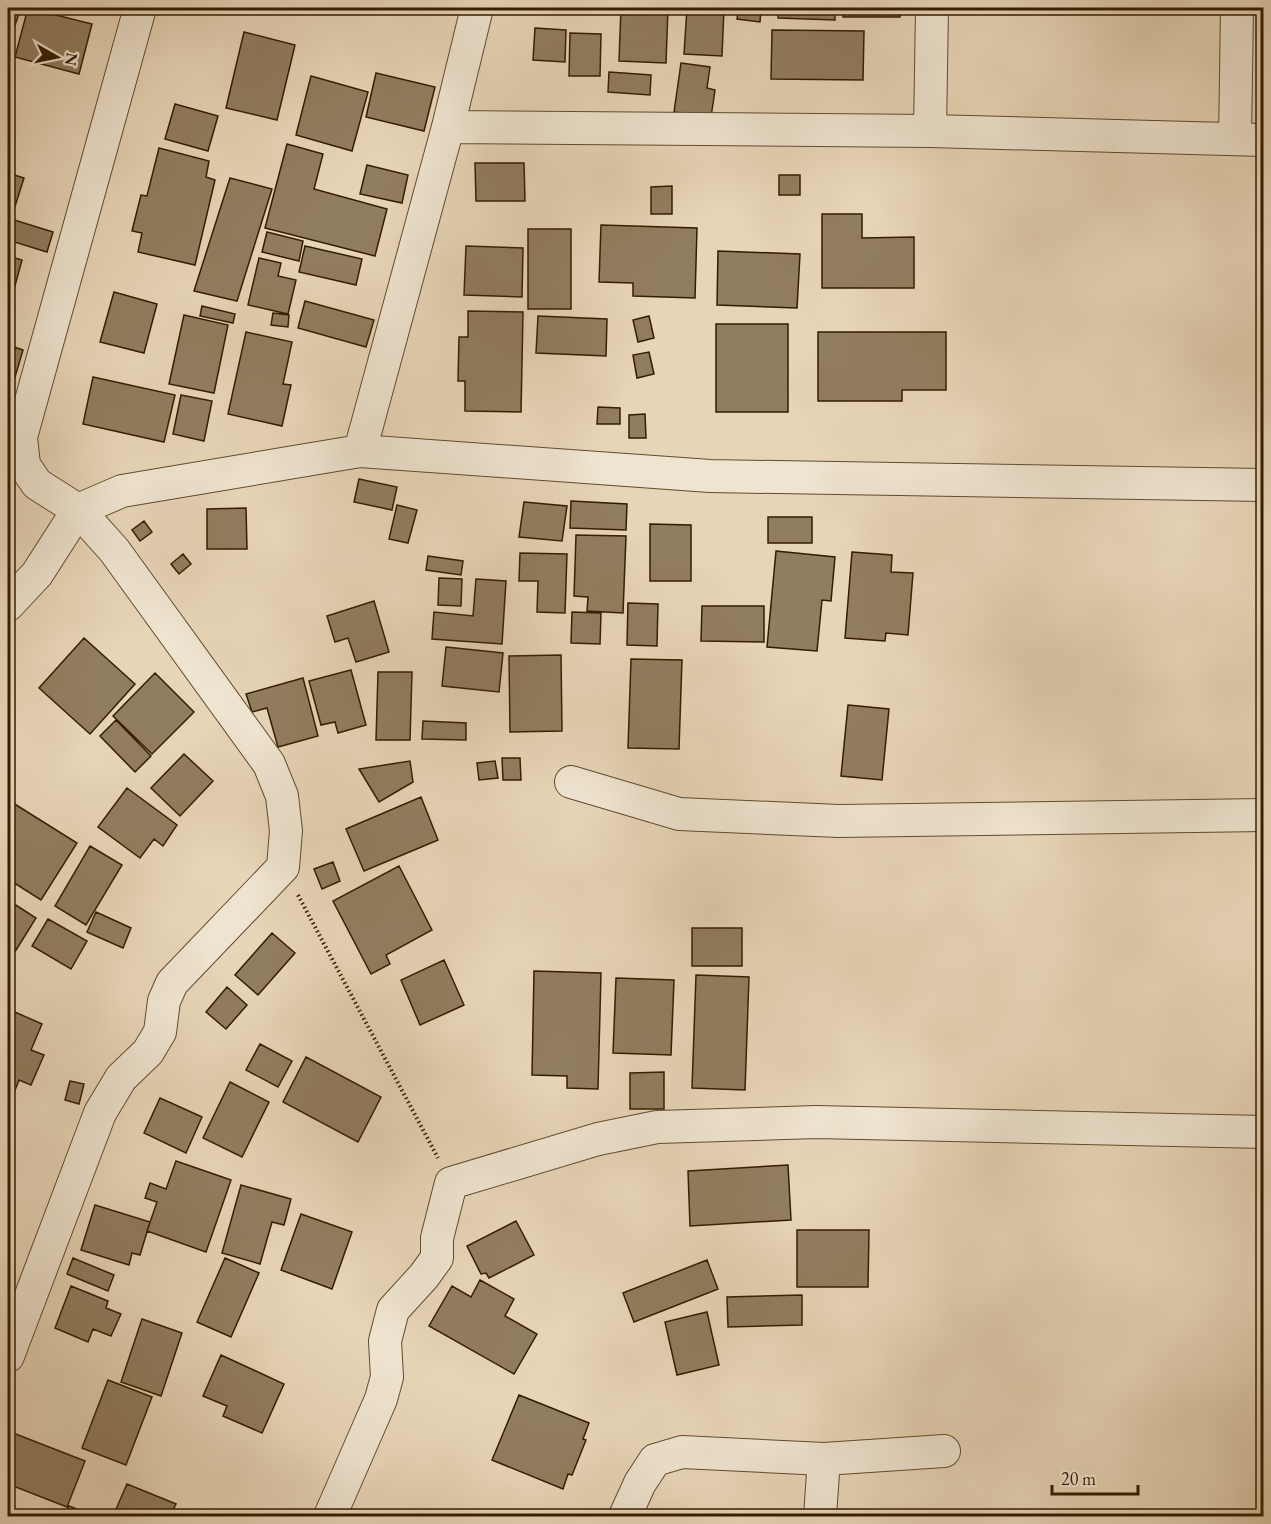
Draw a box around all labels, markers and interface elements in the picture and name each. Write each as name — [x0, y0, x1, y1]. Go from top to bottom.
north arrow — [27, 27, 87, 87]
text: N — [60, 51, 83, 67]
scale bar — [1052, 1458, 1138, 1496]
text: 20 m — [1061, 1467, 1096, 1490]

